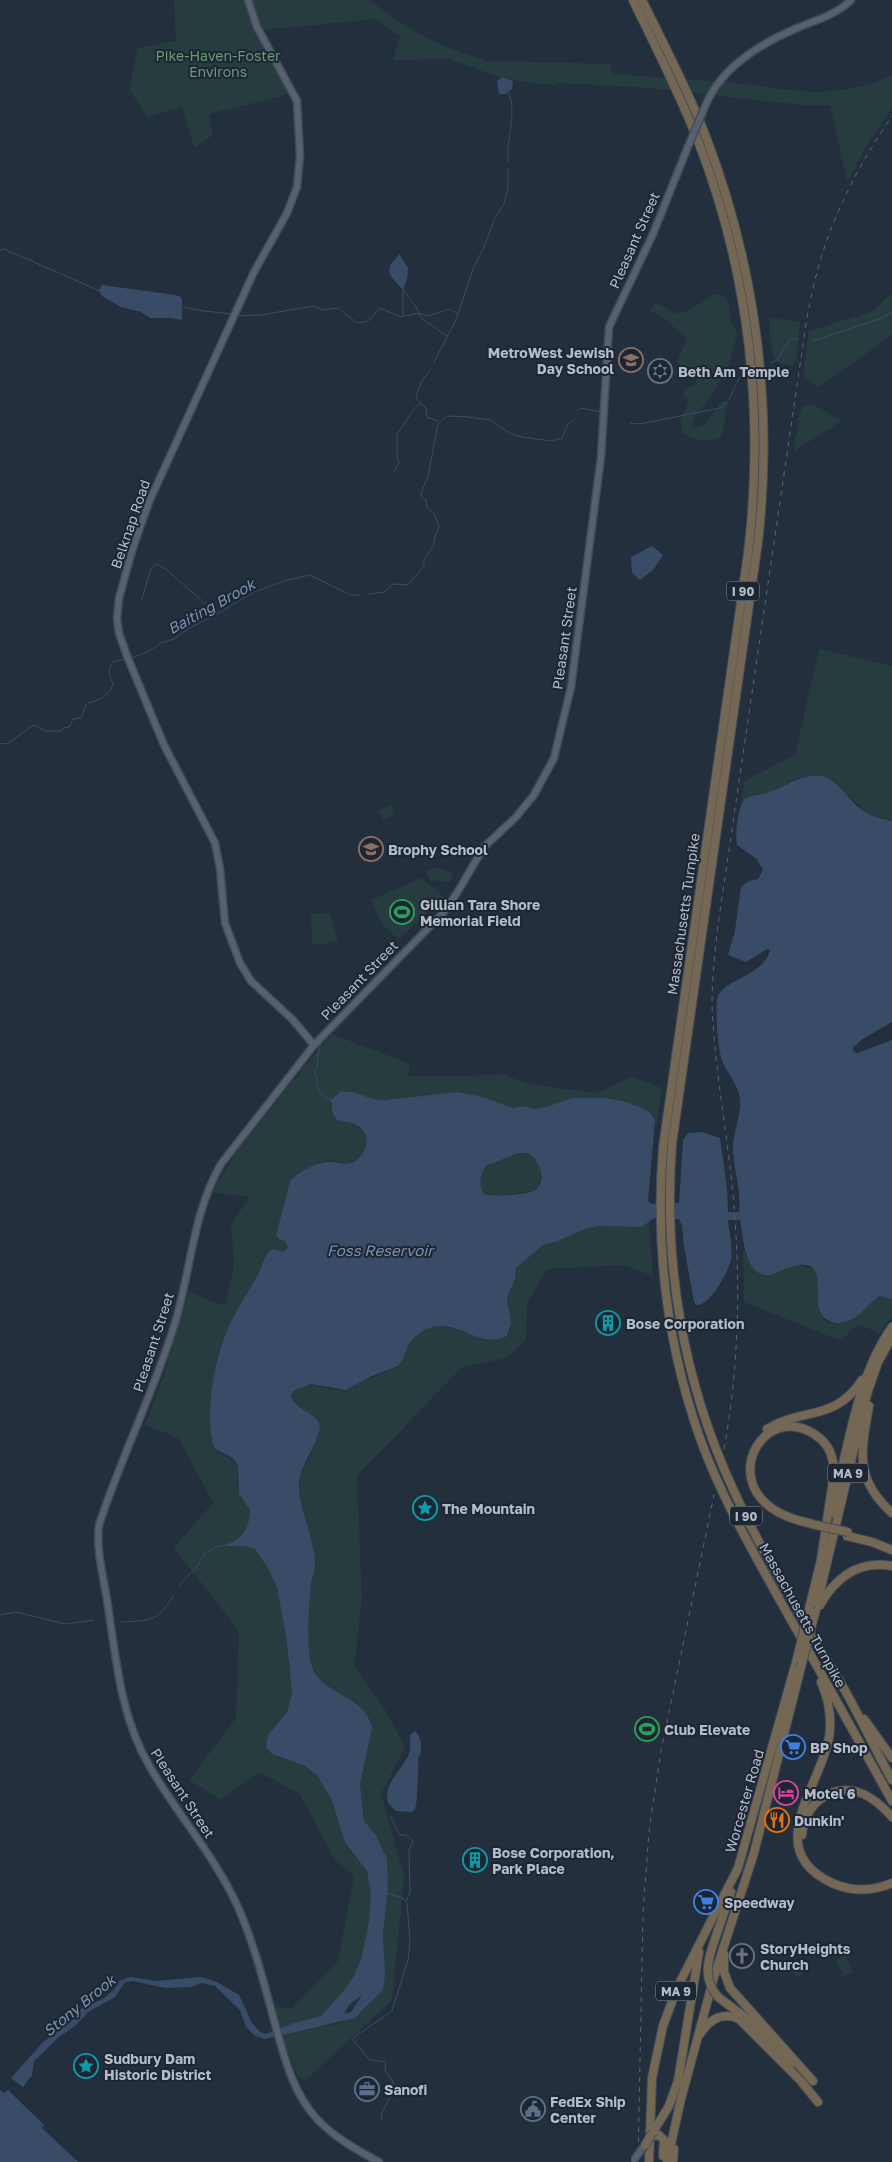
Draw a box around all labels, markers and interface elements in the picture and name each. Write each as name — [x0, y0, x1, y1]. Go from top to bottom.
park label: Pike-Haven-Foster Environs — [155, 47, 281, 80]
street label: Pleasant Street — [605, 189, 663, 291]
place label: MetroWest Jewish Day School — [488, 344, 614, 377]
school or university icon: MetroWest Jewish Day School — [618, 347, 644, 373]
synagogue icon: Beth Am Temple — [647, 358, 673, 384]
place label: Beth Am Temple — [678, 363, 789, 380]
street label: Belknap Road — [107, 477, 153, 571]
water label: Baiting Brook — [164, 574, 260, 638]
road number: I 90 — [727, 582, 759, 600]
street label: Pleasant Street — [548, 585, 580, 691]
street label: Massachusetts Turnpike — [663, 832, 703, 996]
school or university icon: Brophy School — [358, 836, 384, 862]
place label: Brophy School — [388, 841, 488, 858]
place label: Gillian Tara Shore Memorial Field — [420, 896, 540, 929]
sports icon: Gillian Tara Shore Memorial Field — [389, 899, 415, 925]
street label: Pleasant Street — [317, 937, 401, 1023]
water label: Foss Reservoir — [327, 1241, 435, 1259]
street label: Pleasant Street — [129, 1290, 177, 1394]
building icon: Bose Corporation — [595, 1310, 621, 1336]
place label: Bose Corporation — [626, 1315, 744, 1332]
road number: MA 9 — [828, 1464, 868, 1482]
place icon: The Mountain — [412, 1495, 438, 1521]
place label: The Mountain — [442, 1500, 535, 1517]
road number: I 90 — [730, 1506, 762, 1525]
street label: Massachusetts Turnpike — [756, 1540, 850, 1690]
sports icon: Club Elevate — [634, 1716, 660, 1742]
place label: Club Elevate — [664, 1721, 750, 1738]
supermarket icon: BP Shop — [780, 1734, 806, 1760]
place label: BP Shop — [810, 1739, 868, 1756]
street label: Pleasant Street — [148, 1745, 218, 1841]
street label: Worcester Road — [721, 1747, 767, 1855]
hotel icon: Motel 6 — [773, 1780, 799, 1806]
place label: Motel 6 — [804, 1785, 856, 1802]
restaurant icon: Dunkin' — [764, 1807, 790, 1833]
place label: Dunkin' — [794, 1812, 844, 1829]
place label: Bose Corporation, Park Place — [492, 1844, 615, 1877]
building icon: Bose Corporation, Park Place — [462, 1847, 488, 1873]
supermarket icon: Speedway — [693, 1889, 719, 1915]
place label: Speedway — [724, 1894, 795, 1911]
place label: StoryHeights Church — [760, 1940, 851, 1973]
church icon: StoryHeights Church — [729, 1943, 755, 1969]
water label: Stony Brook — [39, 1969, 121, 2040]
road number: MA 9 — [656, 1982, 696, 2000]
place label: Sudbury Dam Historic District — [104, 2050, 212, 2083]
place icon: Sudbury Dam Historic District — [73, 2053, 99, 2079]
office icon: Sanofi — [354, 2076, 380, 2102]
place label: Sanofi — [384, 2081, 427, 2098]
place label: FedEx Ship Center — [550, 2093, 626, 2126]
public building icon: FedEx Ship Center — [520, 2096, 546, 2122]

